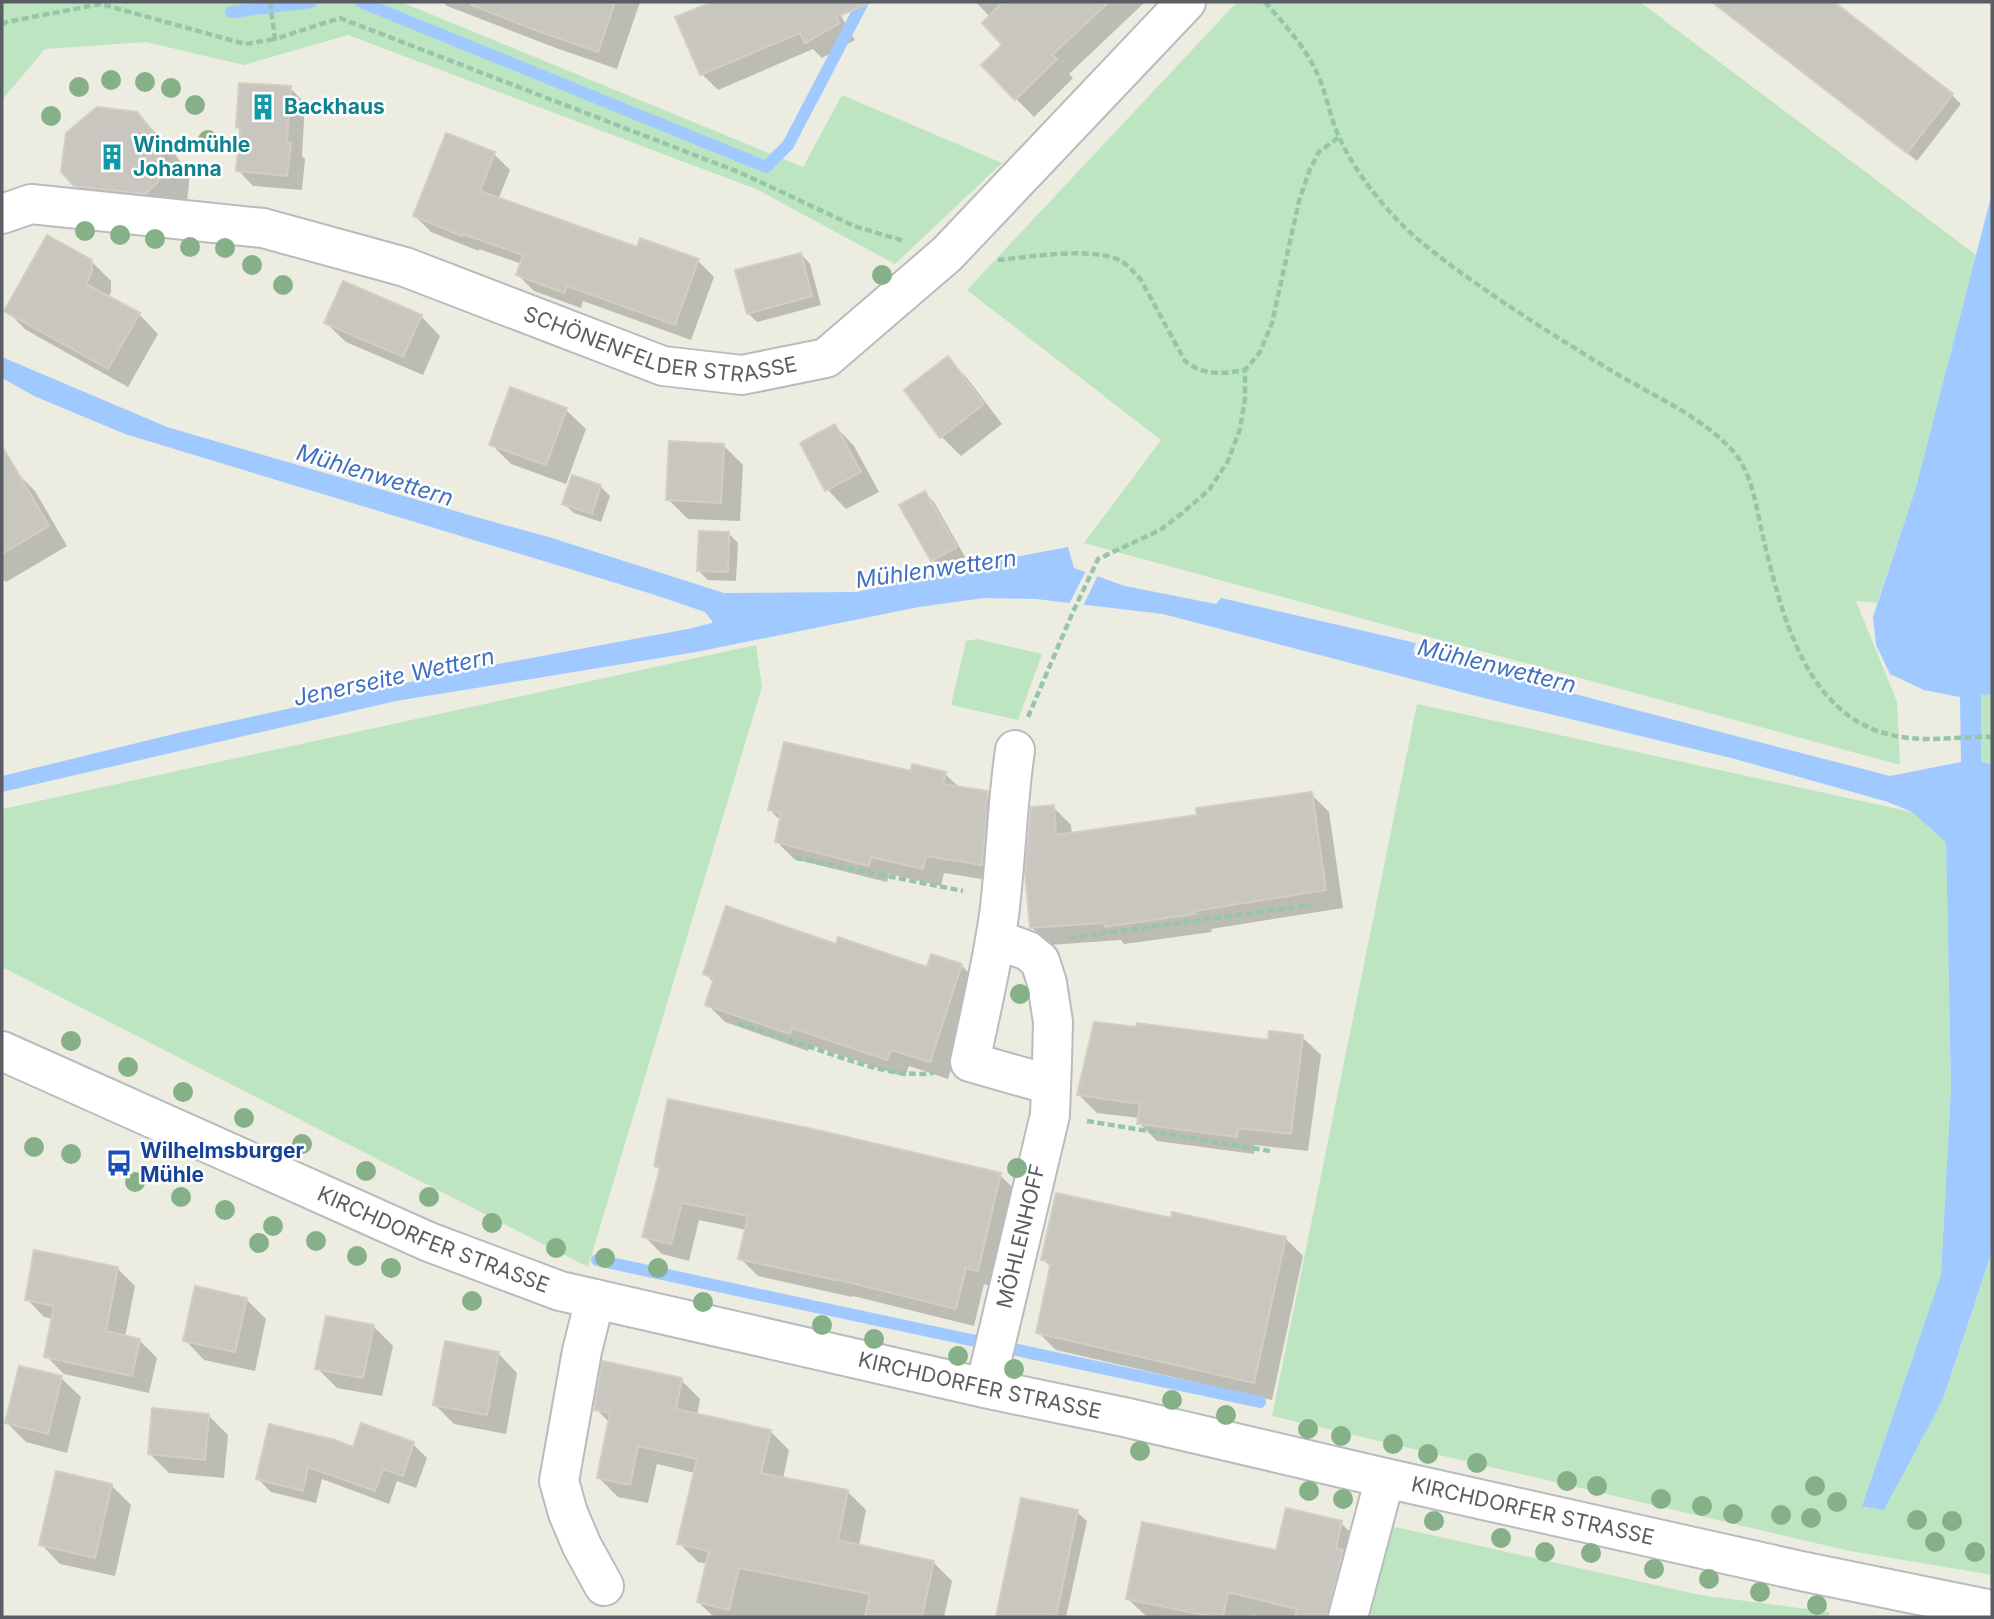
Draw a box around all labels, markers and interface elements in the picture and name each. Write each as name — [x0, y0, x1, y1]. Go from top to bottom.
building icon: Backhaus — [248, 92, 278, 122]
place label: Backhaus — [284, 94, 385, 119]
place label: Windmühle Johanna — [133, 132, 250, 181]
building icon: Windmühle Johanna — [97, 142, 127, 172]
street label: SCHÖNENFELDER STRASSE — [520, 301, 799, 387]
water label: Mühlenwettern — [293, 438, 457, 512]
water label: Mühlenwettern — [854, 544, 1018, 594]
water label: Mühlenwettern — [1415, 633, 1579, 699]
water label: Jenerseite Wettern — [291, 642, 497, 712]
place label: Wilhelmsburger Mühle — [140, 1138, 305, 1187]
bus stop icon: Wilhelmsburger Mühle — [104, 1148, 134, 1178]
street label: MÖHLENHOFF — [991, 1162, 1050, 1311]
street label: KIRCHDORFER STRASSE — [314, 1181, 553, 1298]
street label: KIRCHDORFER STRASSE — [856, 1347, 1104, 1424]
street label: KIRCHDORFER STRASSE — [1409, 1471, 1657, 1550]

